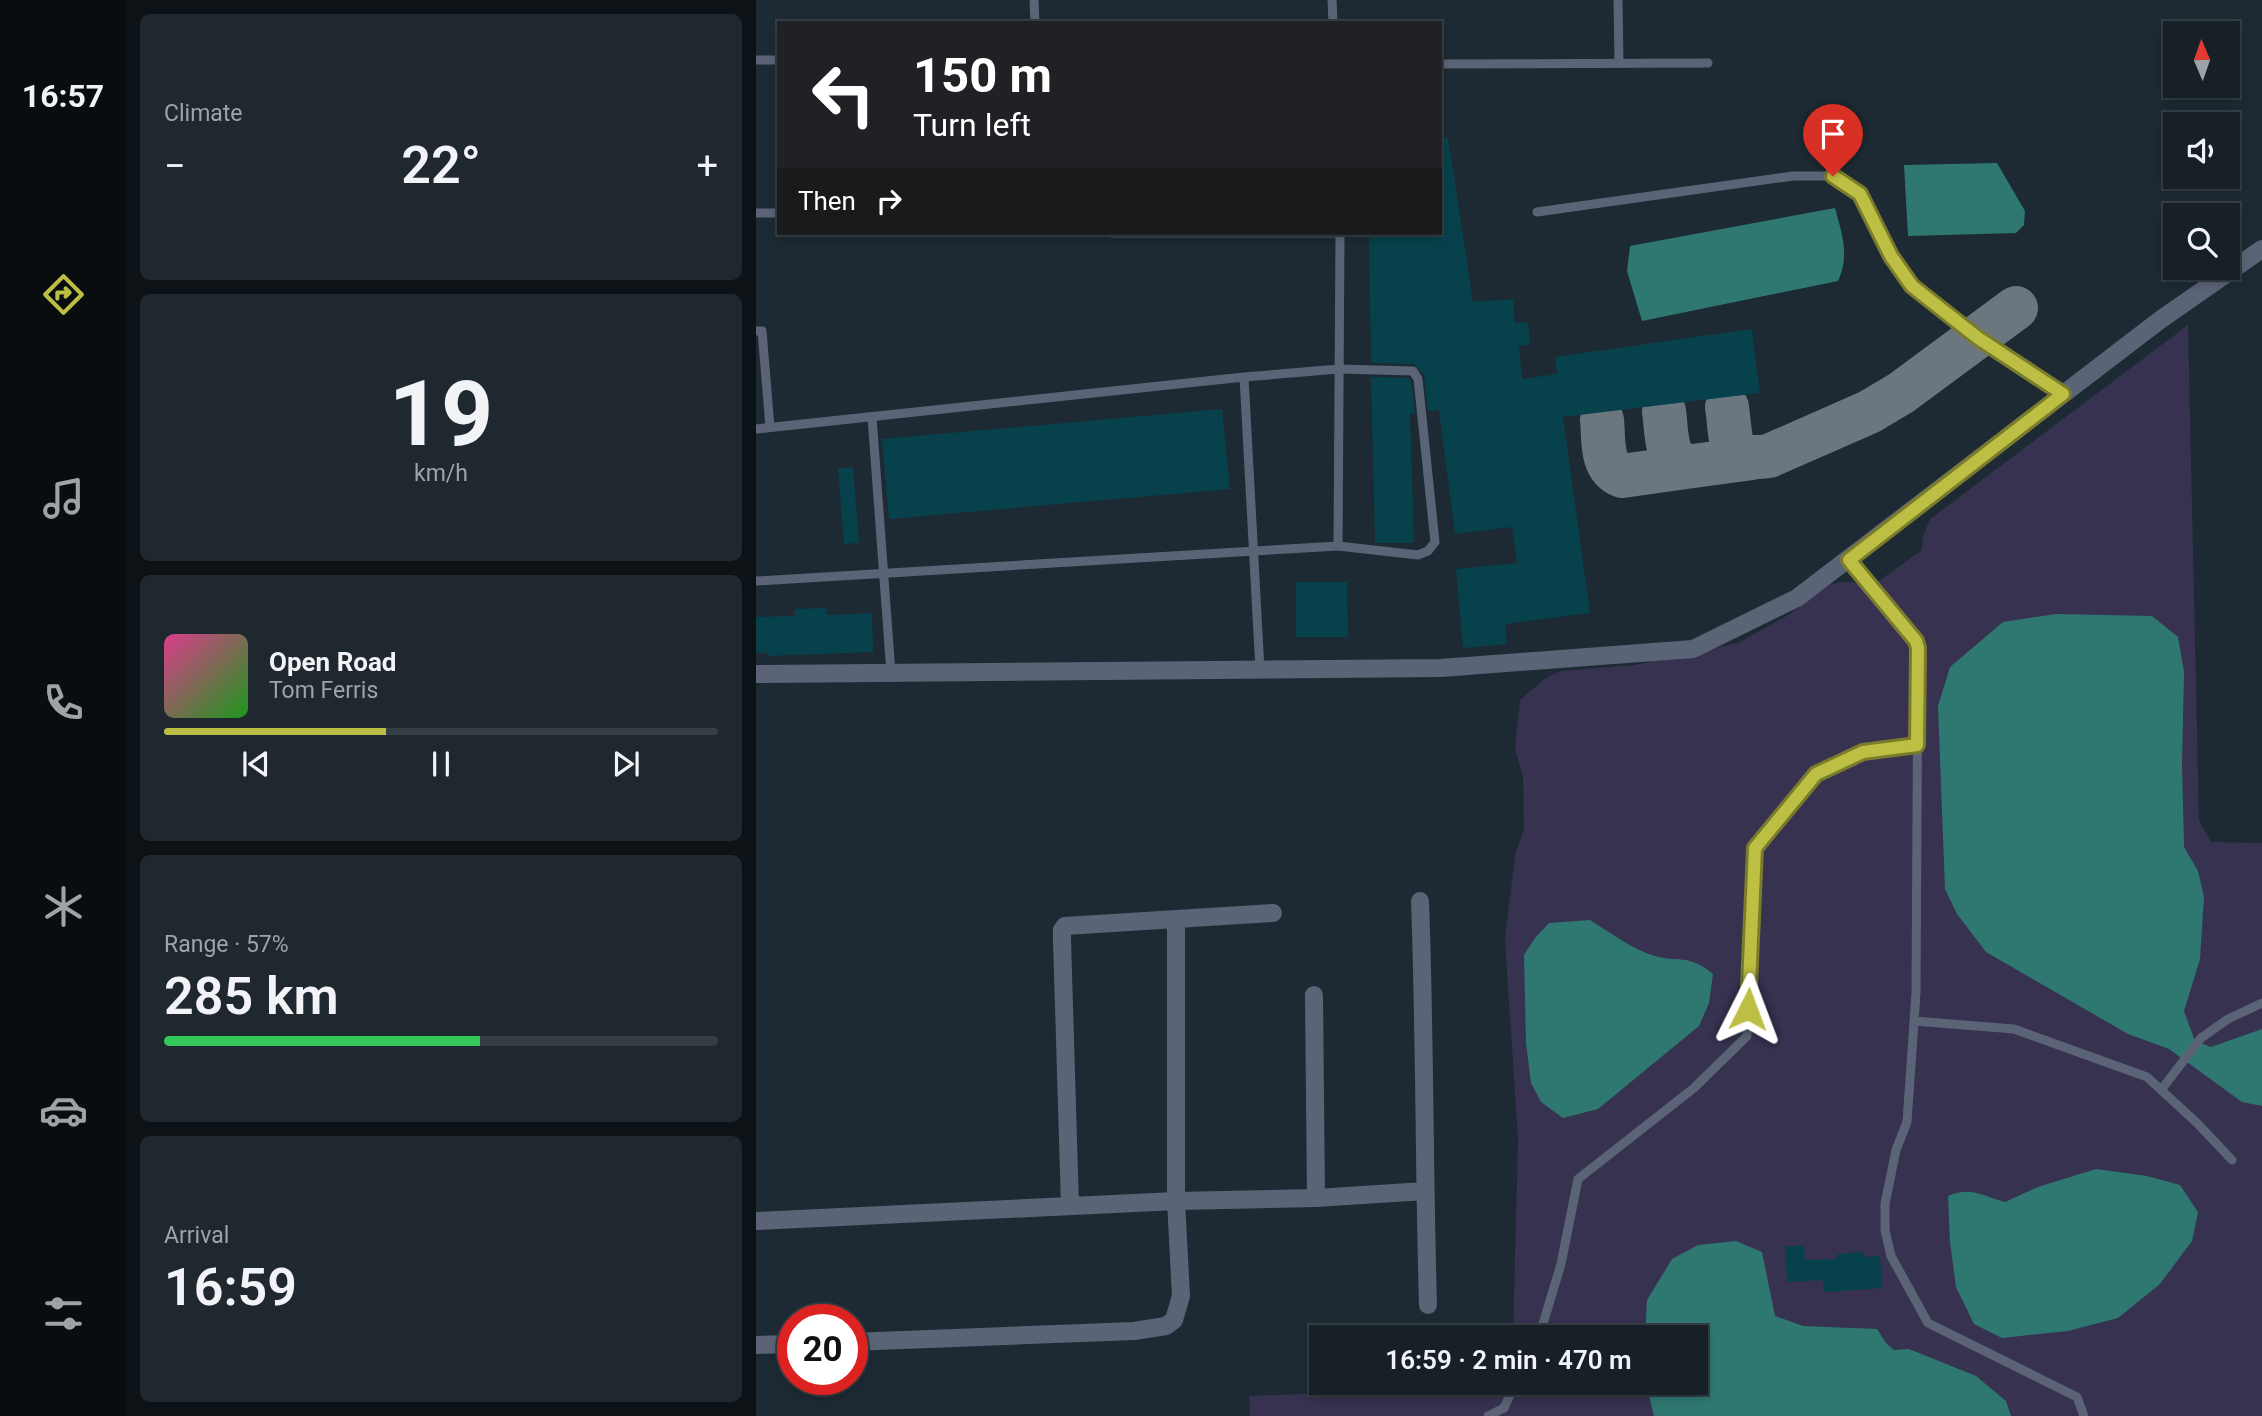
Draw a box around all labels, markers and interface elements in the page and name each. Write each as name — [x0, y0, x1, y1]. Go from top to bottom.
north arrow — [2163, 21, 2240, 98]
map controls — [2163, 21, 2240, 280]
text: 150 m — [913, 47, 1052, 104]
icon: left — [798, 49, 889, 140]
text: 16:57 — [22, 77, 104, 115]
text: Climate — [164, 100, 243, 127]
pin — [1803, 104, 1863, 176]
text: Turn left — [913, 106, 1031, 144]
button: sound — [2163, 112, 2240, 189]
icon: arrive — [1814, 115, 1852, 153]
text: 22° — [401, 135, 481, 196]
text: − — [164, 144, 186, 188]
text: + — [696, 144, 718, 188]
icon: right — [870, 182, 908, 220]
text: Then — [798, 186, 856, 216]
button: search — [2163, 203, 2240, 280]
icon: directions — [39, 270, 88, 319]
text: 19 — [389, 361, 493, 467]
text: km/h — [414, 460, 468, 487]
icon: music — [39, 474, 88, 523]
text: Open Road — [269, 647, 397, 677]
text: Tom Ferris — [269, 677, 378, 704]
icon: phone — [39, 678, 88, 727]
icon: previous — [237, 745, 275, 783]
icon: pause — [422, 745, 460, 783]
icon: next — [607, 745, 645, 783]
icon: climate — [39, 882, 88, 931]
text: Range · 57% — [164, 931, 289, 958]
text: 285 km — [164, 966, 339, 1027]
position arrow — [1711, 972, 1785, 1046]
icon: car — [39, 1086, 88, 1135]
text: Arrival — [164, 1222, 229, 1249]
text: 16:59 — [164, 1257, 297, 1318]
icon: filters — [39, 1289, 88, 1338]
speed limit sign: 20 — [777, 1304, 868, 1395]
text: 16:59 · 2 min · 470 m — [1385, 1345, 1632, 1375]

